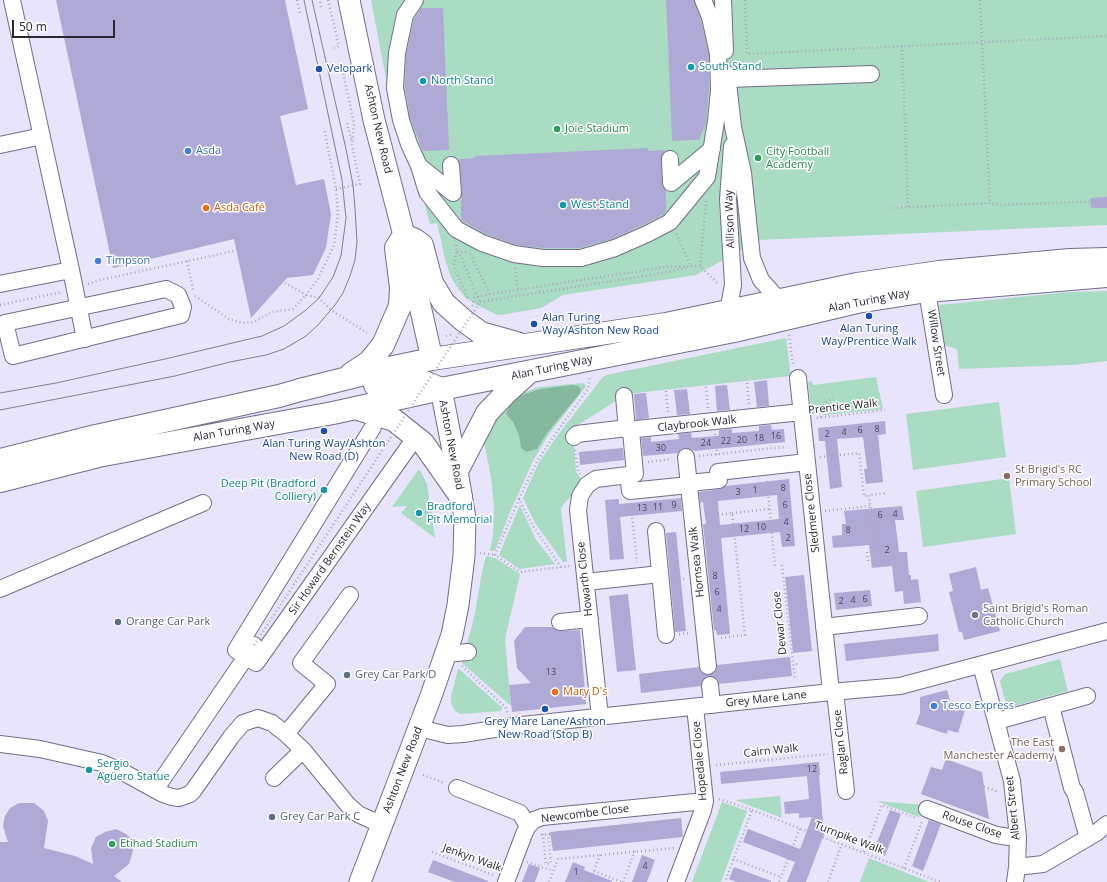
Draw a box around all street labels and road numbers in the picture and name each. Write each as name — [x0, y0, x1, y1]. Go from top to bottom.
street label: Ashton New Road — [361, 83, 395, 175]
street label: Allison Way — [722, 190, 738, 248]
street label: Alan Turing Way — [827, 287, 911, 315]
street label: Willow Street — [924, 309, 948, 377]
street label: Alan Turing Way — [510, 353, 594, 383]
street label: Prentice Walk — [808, 397, 878, 417]
street label: Ashton New Road — [436, 399, 466, 491]
street label: Claybrook Walk — [657, 413, 737, 435]
street label: Alan Turing Way — [192, 417, 276, 445]
street label: Sledmere Close — [801, 473, 823, 553]
street label: Sir Howard Bernstein Way — [286, 500, 374, 618]
street label: Hornsea Walk — [687, 526, 707, 598]
street label: Howarth Close — [575, 541, 595, 617]
street label: Dewar Close — [770, 591, 790, 655]
street label: Grey Mare Lane — [725, 688, 807, 710]
street label: Raglan Close — [831, 709, 851, 775]
street label: Hopedale Close — [690, 721, 710, 801]
street label: Ashton New Road — [381, 725, 425, 815]
street label: Cairn Walk — [743, 742, 799, 760]
street label: Albert Street — [1003, 775, 1023, 841]
street label: Newcombe Close — [540, 802, 630, 826]
street label: Rouse Close — [940, 809, 1004, 841]
street label: Turnpike Walk — [812, 819, 886, 857]
street label: Jenkyn Walk — [441, 841, 503, 875]

